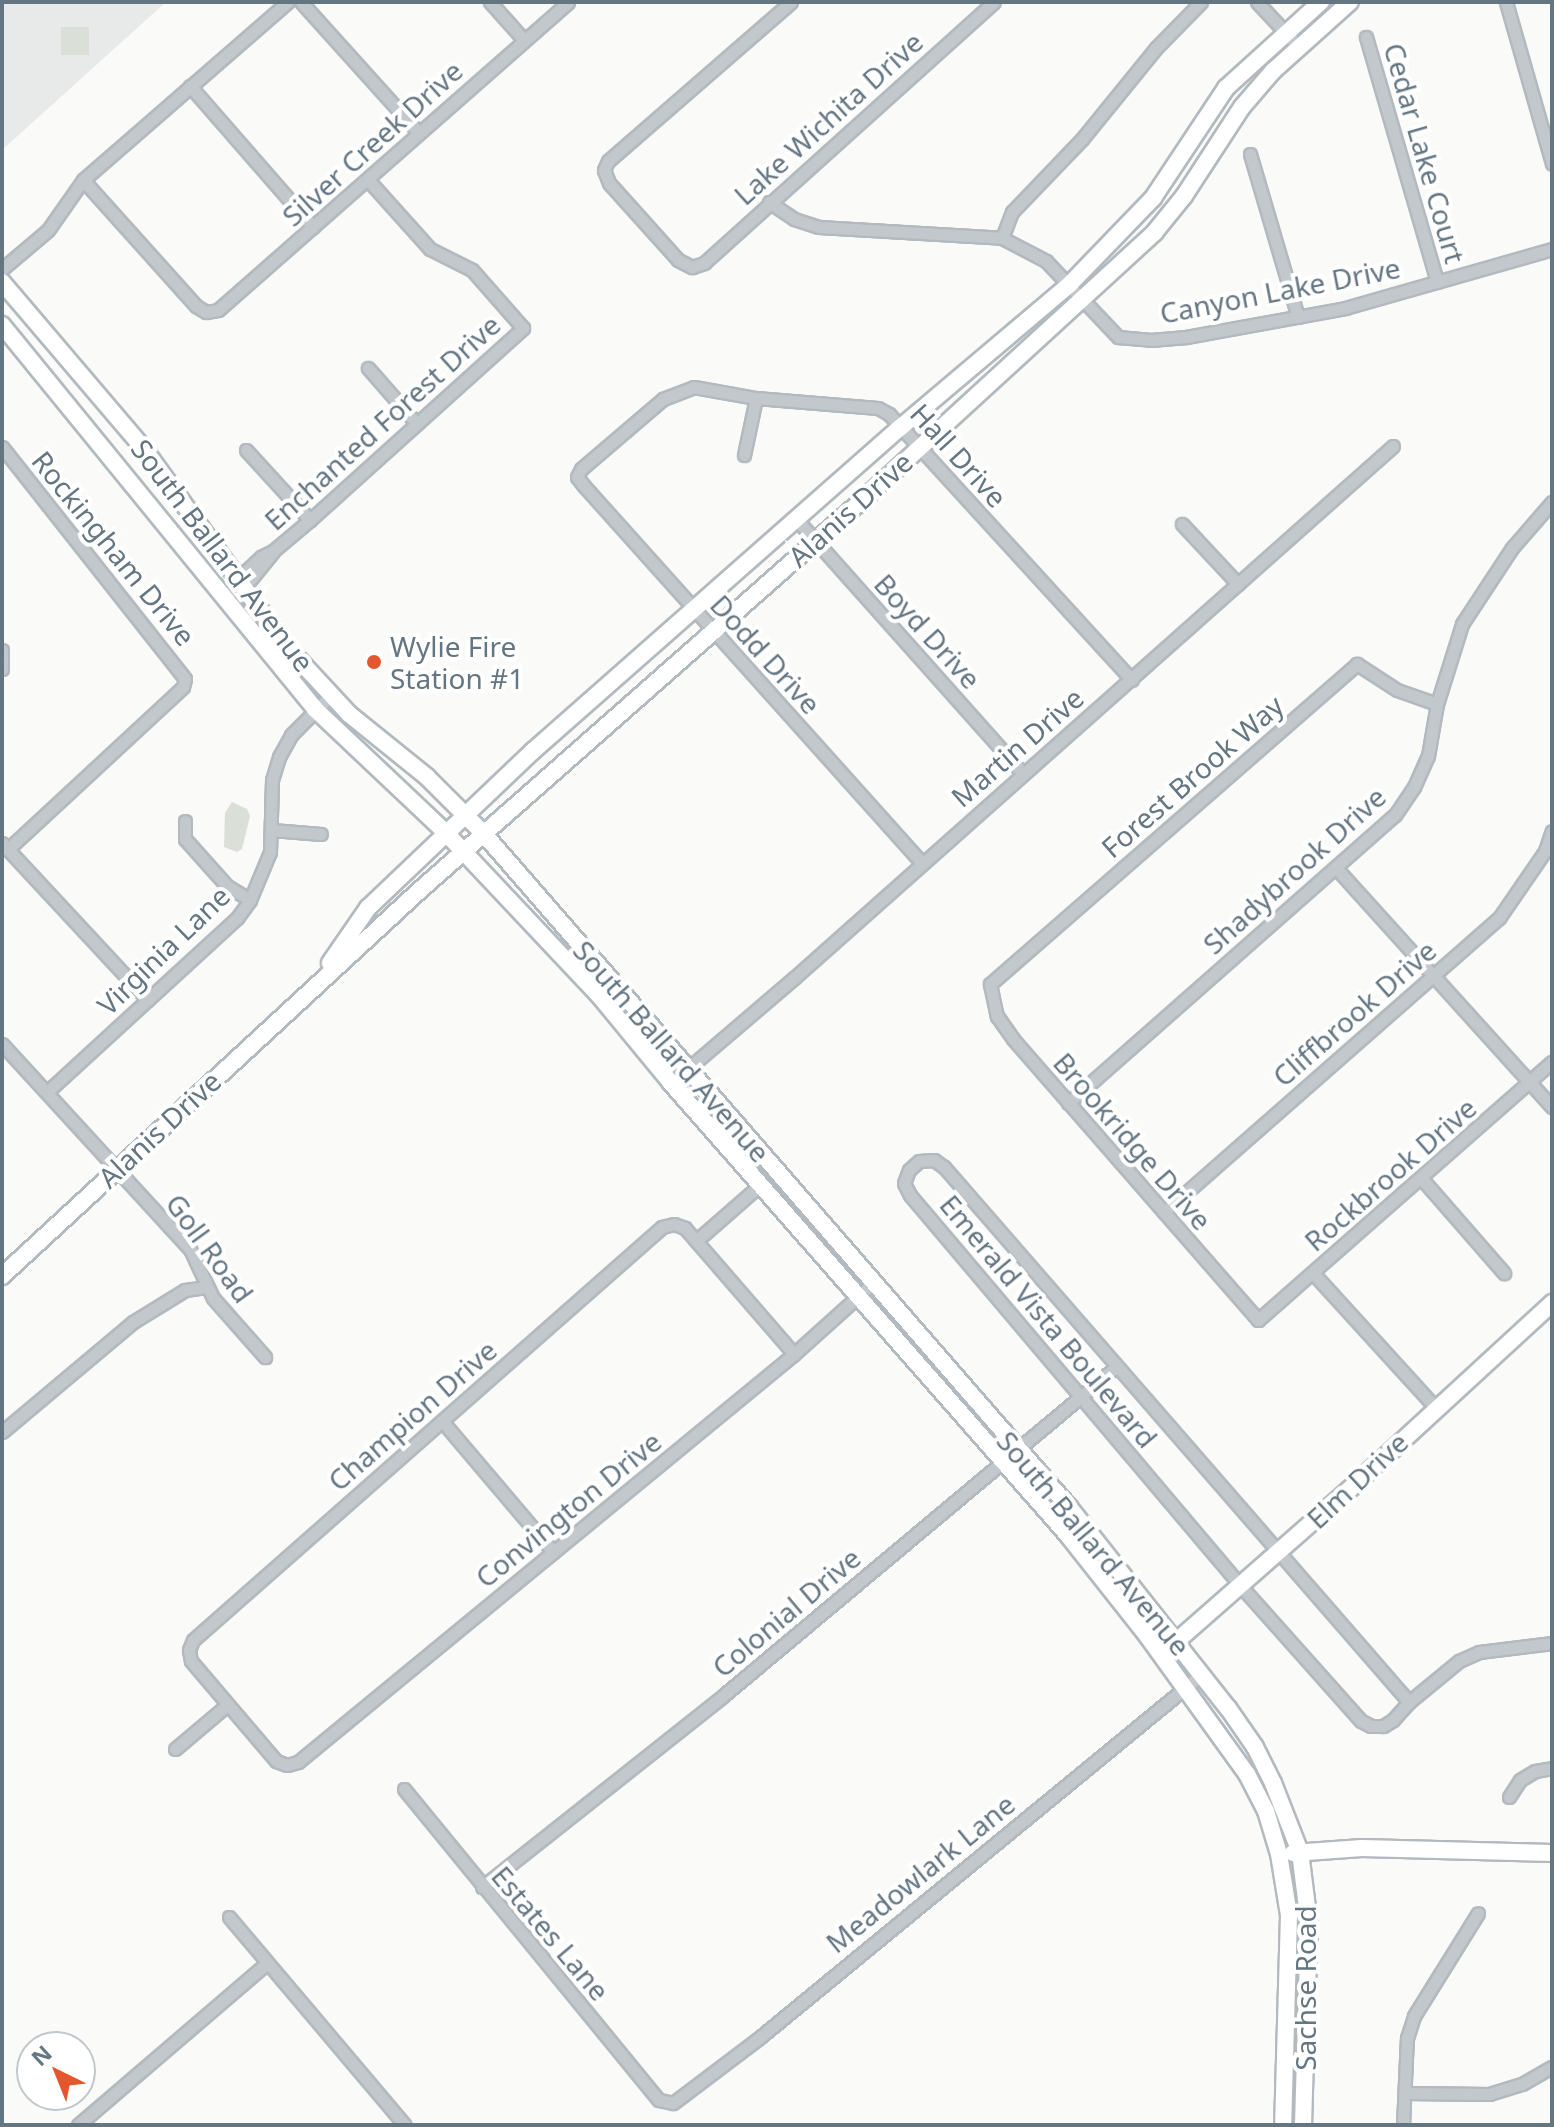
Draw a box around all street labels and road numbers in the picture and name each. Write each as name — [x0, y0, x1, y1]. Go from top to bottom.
street label: Lake Wichita Drive — [727, 25, 929, 211]
street label: Cedar Lake Court — [1378, 39, 1472, 267]
street label: Silver Creek Drive — [275, 53, 469, 233]
street label: Canyon Lake Drive — [1157, 250, 1403, 330]
street label: Enchanted Forest Drive — [257, 307, 507, 537]
street label: Hall Drive — [904, 396, 1014, 514]
street label: South Ballard Avenue — [125, 432, 321, 678]
street label: Rockingham Drive — [25, 444, 203, 652]
street label: Alanis Drive — [781, 445, 919, 573]
street label: Boyd Drive — [868, 567, 988, 695]
street label: Dodd Drive — [704, 588, 828, 720]
street label: Martin Drive — [944, 681, 1090, 813]
street label: Forest Brook Way — [1094, 688, 1290, 864]
street label: Shadybrook Drive — [1196, 779, 1392, 961]
street label: Virginia Lane — [90, 879, 236, 1021]
street label: South Ballard Avenue — [567, 933, 777, 1169]
street label: Cliffbrook Drive — [1266, 933, 1442, 1093]
street label: Brookridge Drive — [1047, 1046, 1219, 1236]
street label: Alanis Drive — [91, 1064, 227, 1194]
street label: Rockbrook Drive — [1297, 1090, 1483, 1258]
street label: Goll Road — [159, 1187, 261, 1309]
street label: Emerald Vista Boulevard — [933, 1188, 1165, 1454]
street label: Champion Drive — [321, 1333, 503, 1497]
street label: Convington Drive — [469, 1424, 667, 1594]
street label: South Ballard Avenue — [990, 1424, 1198, 1662]
street label: Elm Drive — [1300, 1425, 1414, 1535]
street label: Colonial Drive — [705, 1540, 867, 1684]
street label: Meadowlark Lane — [819, 1787, 1021, 1959]
street label: Estates Lane — [485, 1859, 617, 2007]
street label: Sachse Road — [1288, 1905, 1322, 2071]

